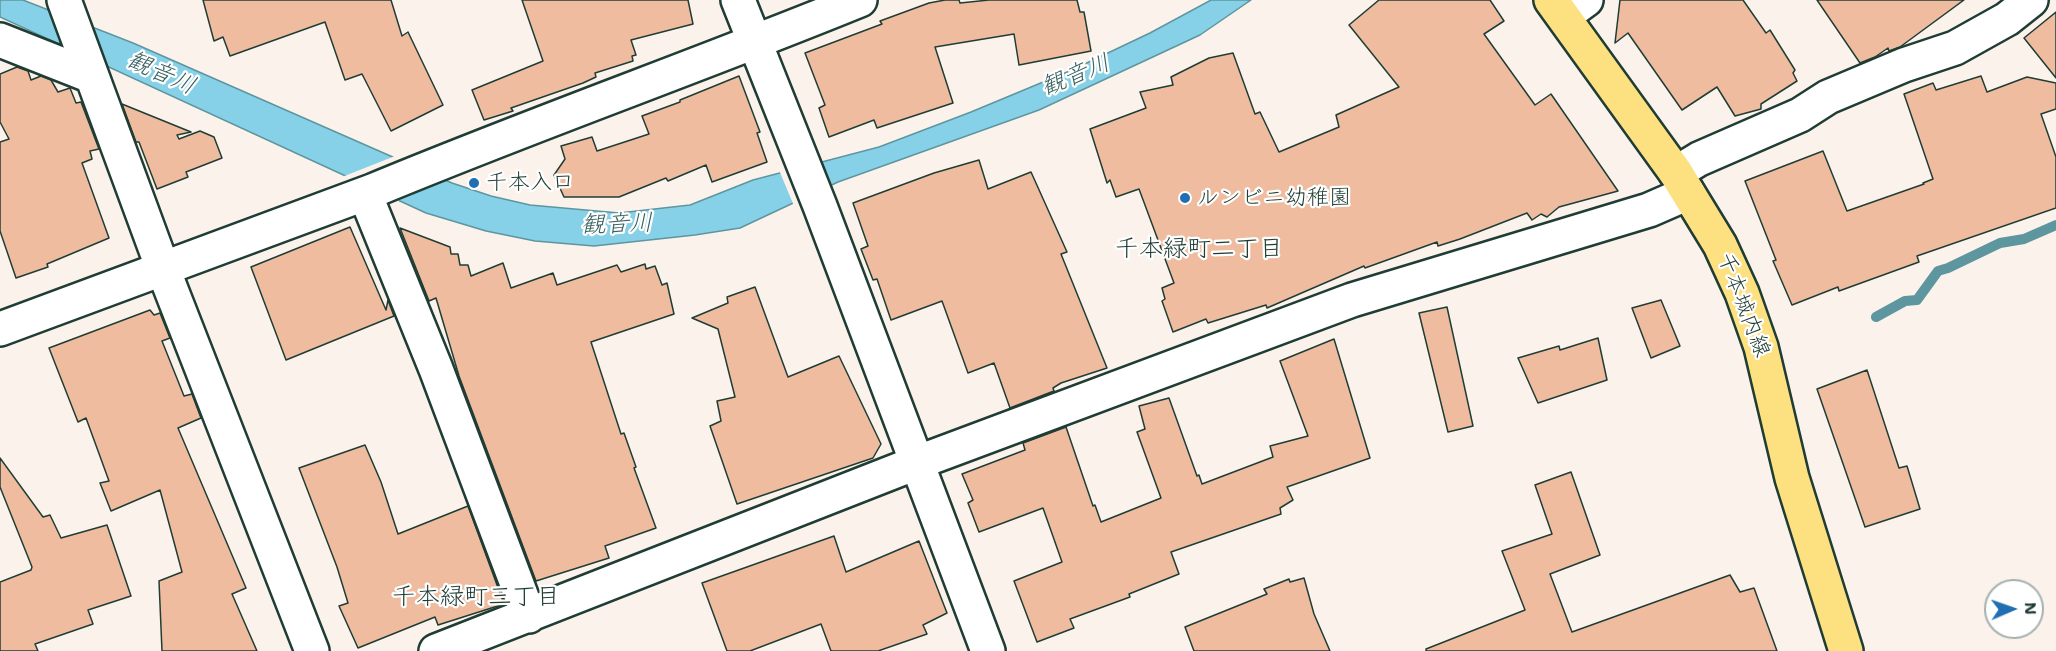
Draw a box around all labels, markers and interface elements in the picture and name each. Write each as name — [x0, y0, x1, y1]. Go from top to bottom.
water label: 観音川 — [122, 46, 200, 102]
water label: 観音川 — [1037, 49, 1115, 103]
place label: 千本入口 — [486, 170, 574, 196]
marker: 千本入口 — [467, 176, 481, 190]
place label: ルンビニ幼稚園 — [1197, 185, 1351, 211]
marker: ルンビニ幼稚園 — [1178, 191, 1192, 205]
water label: 観音川 — [581, 209, 653, 241]
district label: 千本緑町二丁目 — [1115, 236, 1283, 264]
street label: 千本城内線 — [1711, 249, 1775, 361]
north arrow — [1984, 579, 2044, 639]
district label: 千本緑町三丁目 — [392, 584, 560, 612]
text: N — [2020, 602, 2041, 615]

